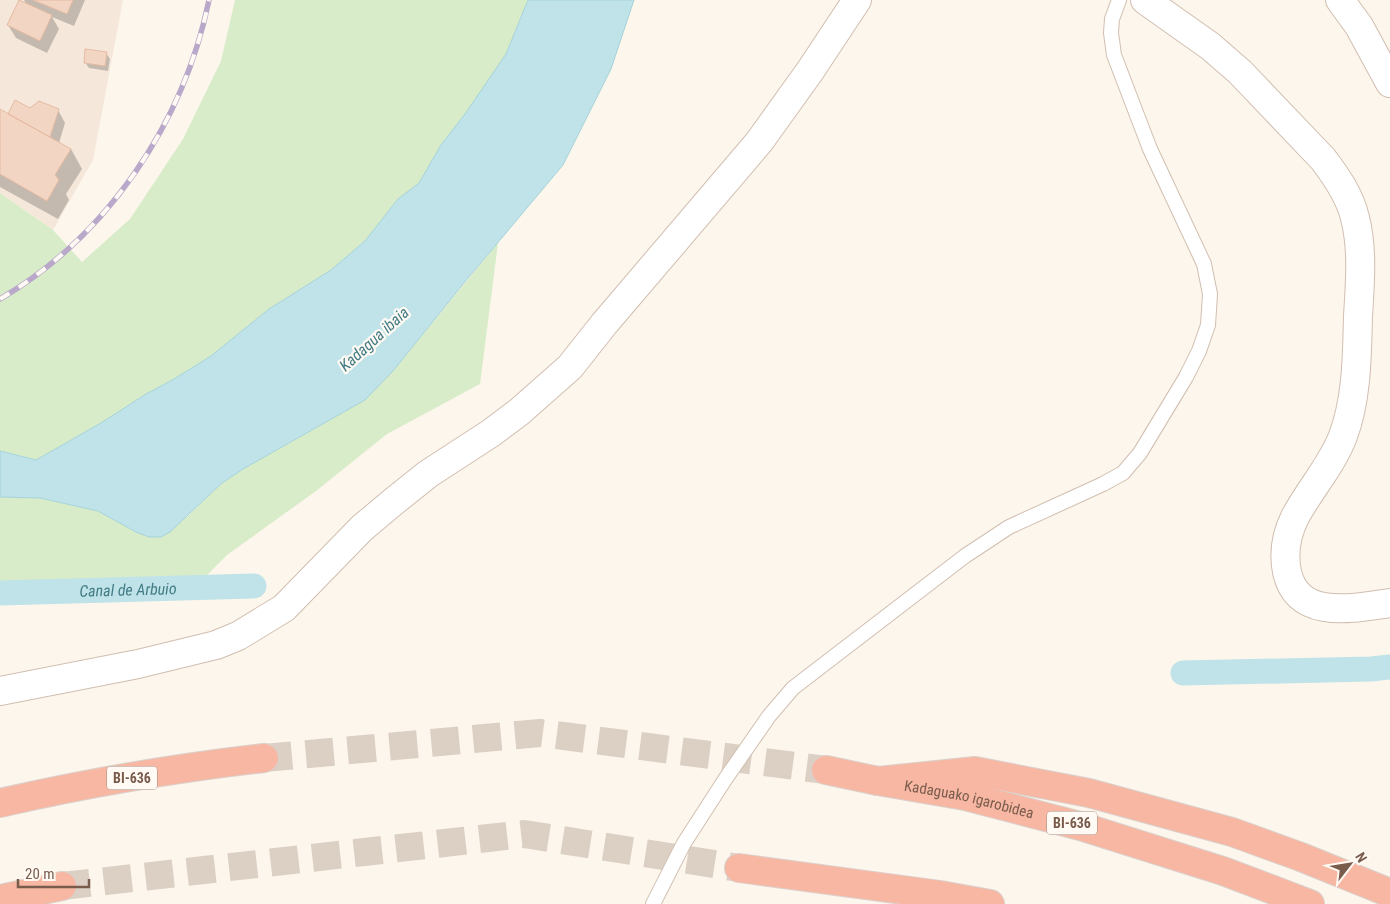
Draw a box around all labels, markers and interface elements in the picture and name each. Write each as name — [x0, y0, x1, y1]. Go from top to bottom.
water label: Kadagua ibaia — [335, 303, 413, 375]
water label: Canal de Arbuio — [79, 579, 177, 600]
road number: BI-636 — [107, 766, 157, 790]
street label: Kadaguako igarobidea — [903, 777, 1036, 823]
road number: BI-636 — [1047, 811, 1097, 834]
north arrow — [1325, 839, 1375, 889]
text: N — [1352, 850, 1370, 865]
scale bar — [18, 856, 89, 888]
text: 20 m — [25, 865, 55, 883]

